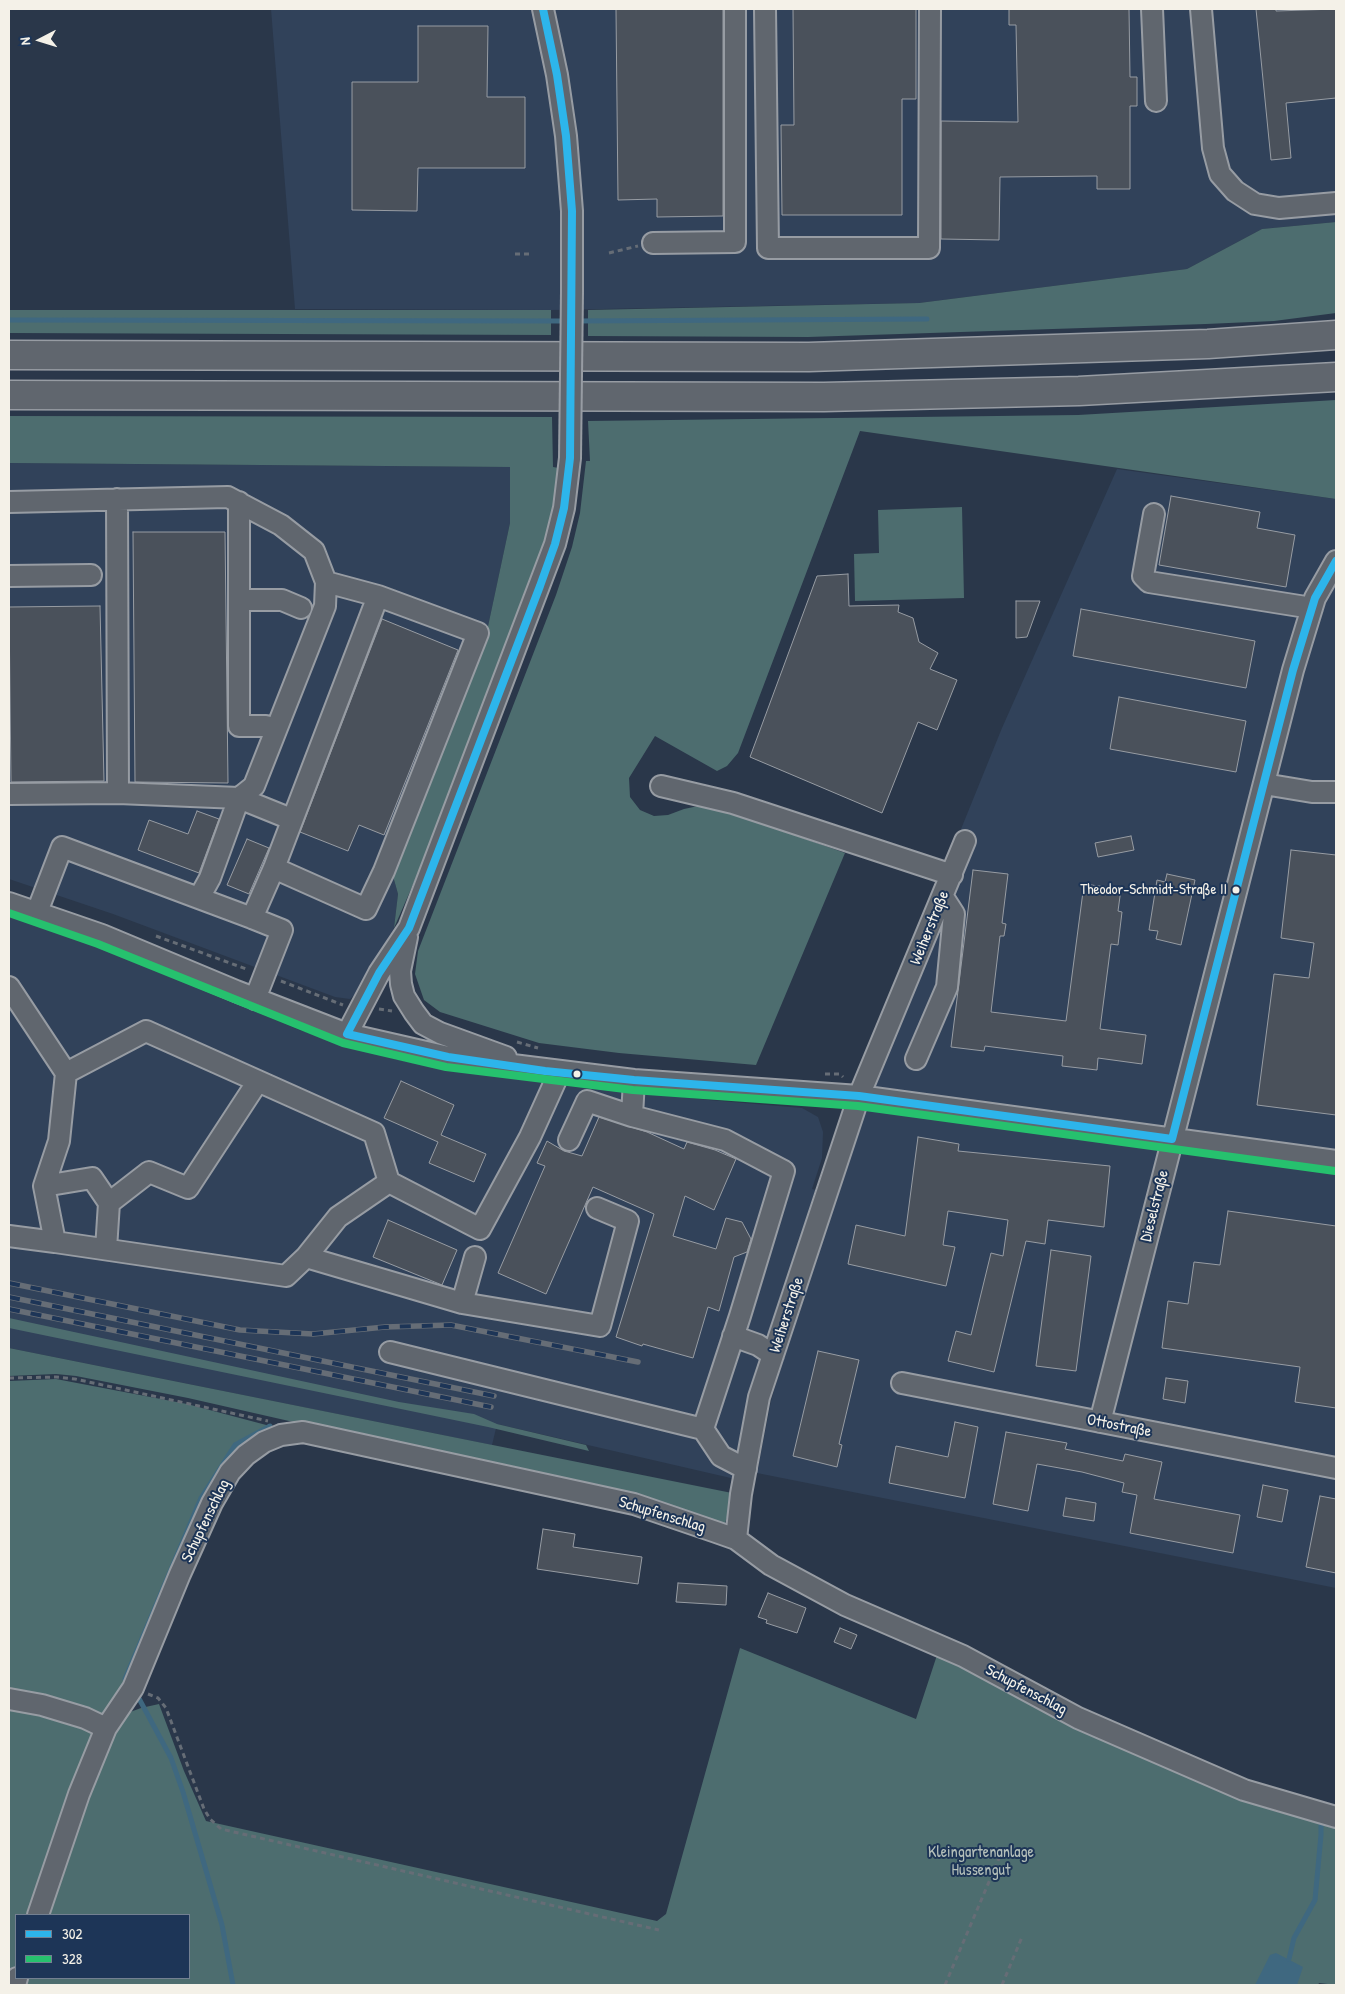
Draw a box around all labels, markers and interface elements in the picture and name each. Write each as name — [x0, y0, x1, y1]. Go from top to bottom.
north arrow — [15, 15, 65, 65]
text: N — [15, 37, 34, 46]
place label: Theodor-Schmidt-Straße II — [1080, 881, 1227, 899]
marker: Theodor-Schmidt-Straße II — [1231, 885, 1241, 895]
street label: Weiherstraße — [906, 888, 954, 968]
unlabelled marker — [572, 1069, 582, 1079]
street label: Dieselstraße — [1137, 1168, 1173, 1244]
street label: Weiherstraße — [766, 1275, 808, 1355]
street label: Ottostraße — [1085, 1410, 1153, 1442]
street label: Schupfenschlag — [178, 1477, 234, 1565]
street label: Schupfenschlag — [616, 1493, 708, 1537]
street label: Schupfenschlag — [982, 1660, 1070, 1720]
park label: Kleingartenanlage Hussengut — [928, 1843, 1034, 1881]
legend — [15, 1914, 190, 1979]
text: 302 — [62, 1923, 82, 1944]
text: 328 — [62, 1948, 82, 1969]

